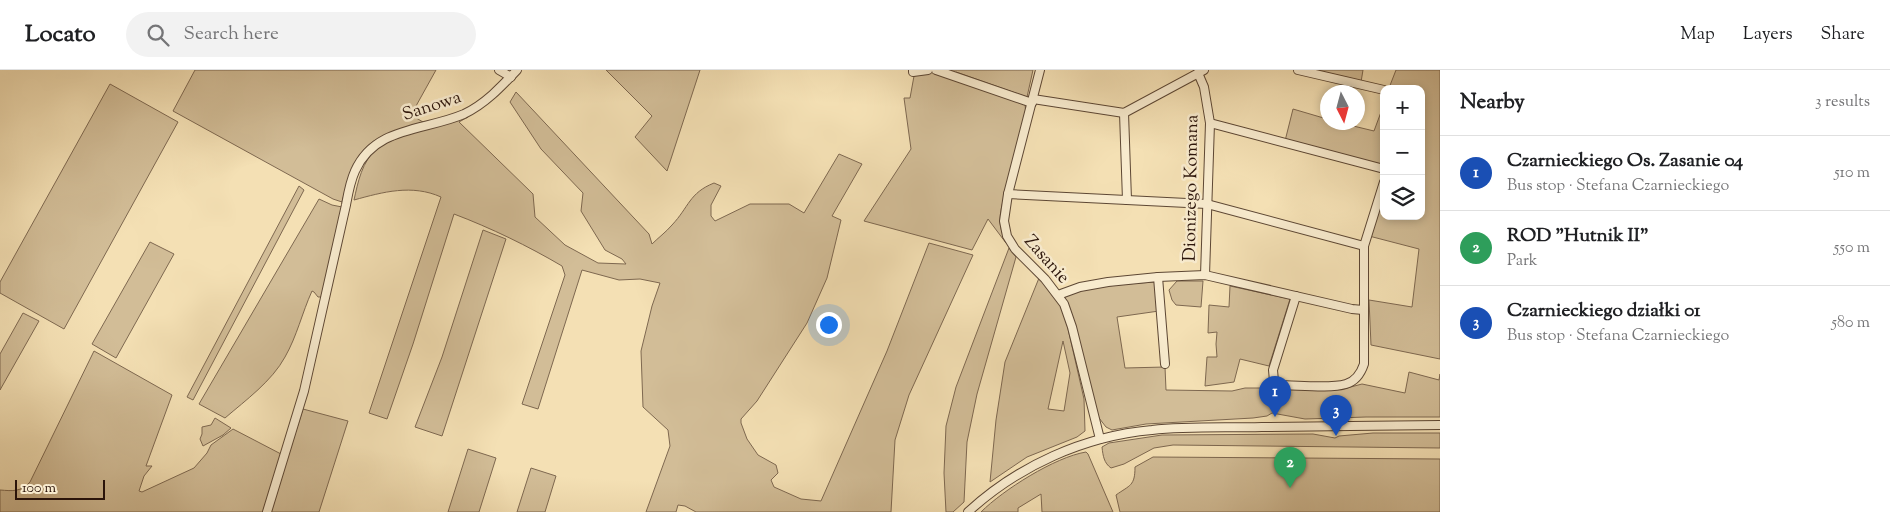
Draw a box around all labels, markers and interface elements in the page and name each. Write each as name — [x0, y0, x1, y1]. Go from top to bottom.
search box — [126, 12, 476, 57]
text: Locato — [25, 18, 96, 52]
icon: search — [144, 21, 172, 49]
text: Search here — [184, 21, 279, 48]
text: Map — [1680, 22, 1715, 48]
text: Layers — [1743, 22, 1793, 48]
text: Share — [1821, 22, 1865, 48]
street label: Sanowa — [399, 85, 465, 129]
north arrow — [1320, 85, 1365, 130]
map controls — [1380, 85, 1425, 220]
button: + — [1380, 85, 1425, 130]
text: Nearby — [1460, 88, 1525, 118]
text: 3 results — [1815, 91, 1870, 114]
street label: Dionizego Komana — [1178, 114, 1206, 262]
button: − — [1380, 130, 1425, 175]
text: Czarnieckiego Os. Zasanie 04 — [1507, 148, 1743, 175]
text: 1 — [1473, 162, 1479, 185]
text: 510 m — [1834, 162, 1870, 185]
button: layers — [1380, 175, 1425, 220]
text: Bus stop · Stefana Czarnieckiego — [1507, 175, 1729, 198]
text: ROD "Hutnik II" — [1507, 223, 1649, 250]
street label: Zasanie — [1017, 230, 1075, 290]
text: 2 — [1472, 237, 1480, 260]
text: 550 m — [1834, 237, 1870, 260]
text: Park — [1507, 250, 1538, 273]
text: Czarnieckiego działki 01 — [1507, 298, 1701, 325]
your location — [816, 312, 842, 338]
text: 3 — [1473, 312, 1479, 335]
text: 580 m — [1831, 312, 1870, 335]
text: Bus stop · Stefana Czarnieckiego — [1507, 325, 1729, 348]
pin: 1 — [1259, 376, 1291, 417]
pin: 3 — [1320, 395, 1352, 436]
pin: 2 — [1274, 447, 1306, 488]
scale bar — [15, 477, 105, 500]
text: 100 m — [22, 479, 56, 499]

